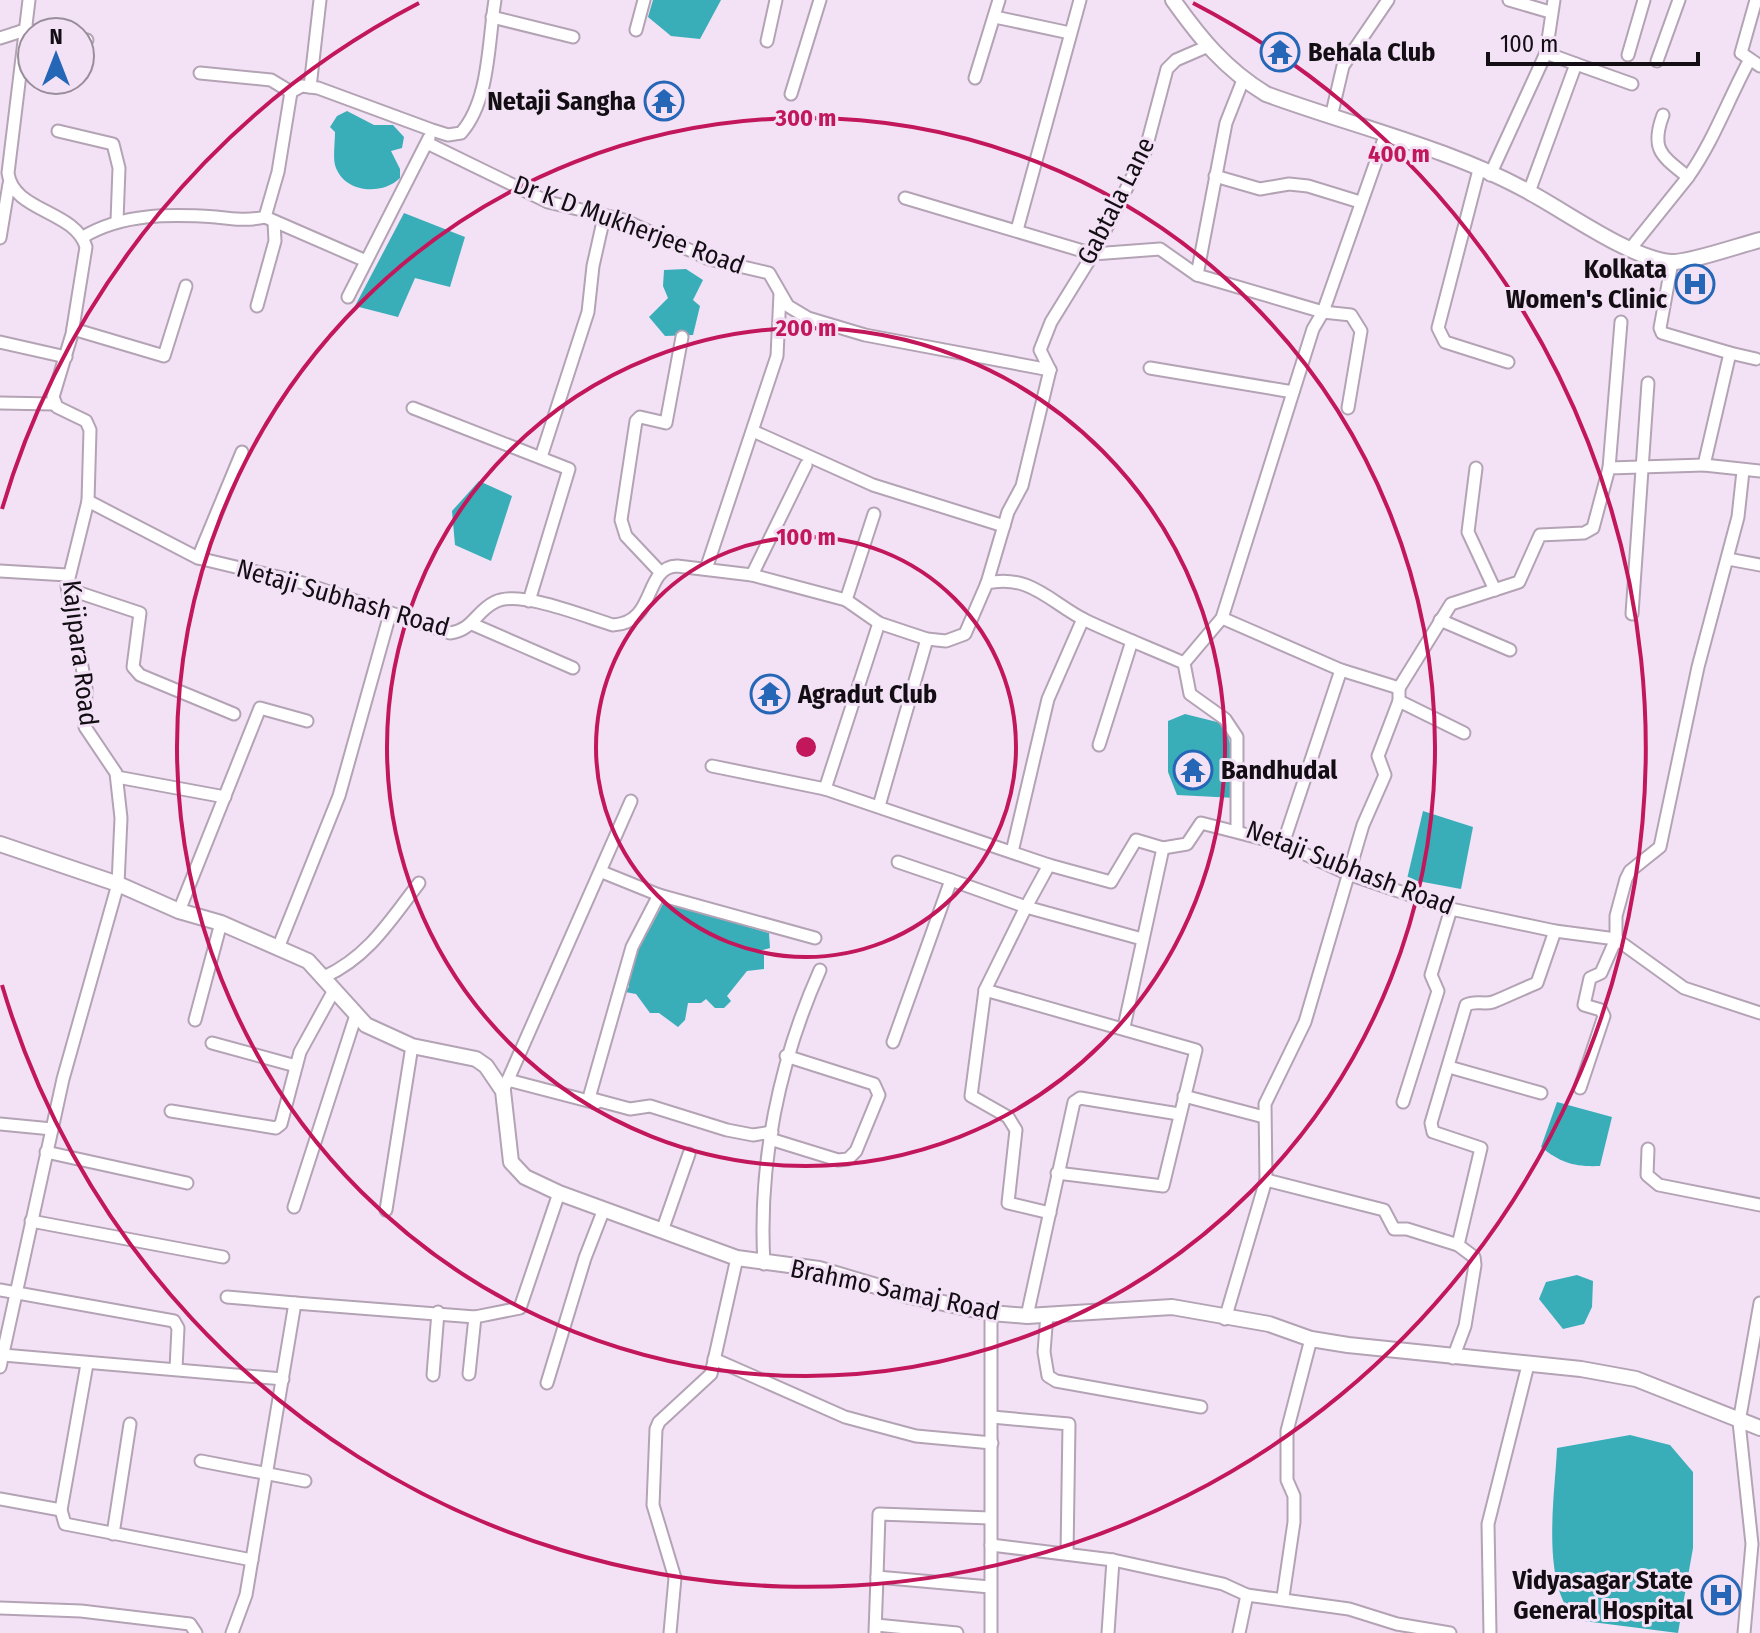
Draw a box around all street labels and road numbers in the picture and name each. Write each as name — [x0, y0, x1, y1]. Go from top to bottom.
street label: Gabtala Lane — [1071, 132, 1161, 270]
street label: Dr K D Mukherjee Road — [509, 169, 749, 281]
street label: Netaji Subhash Road — [233, 553, 453, 643]
street label: Kajipara Road — [56, 578, 104, 728]
street label: Netaji Subhash Road — [1242, 814, 1458, 922]
street label: Brahmo Samaj Road — [787, 1253, 1003, 1327]

